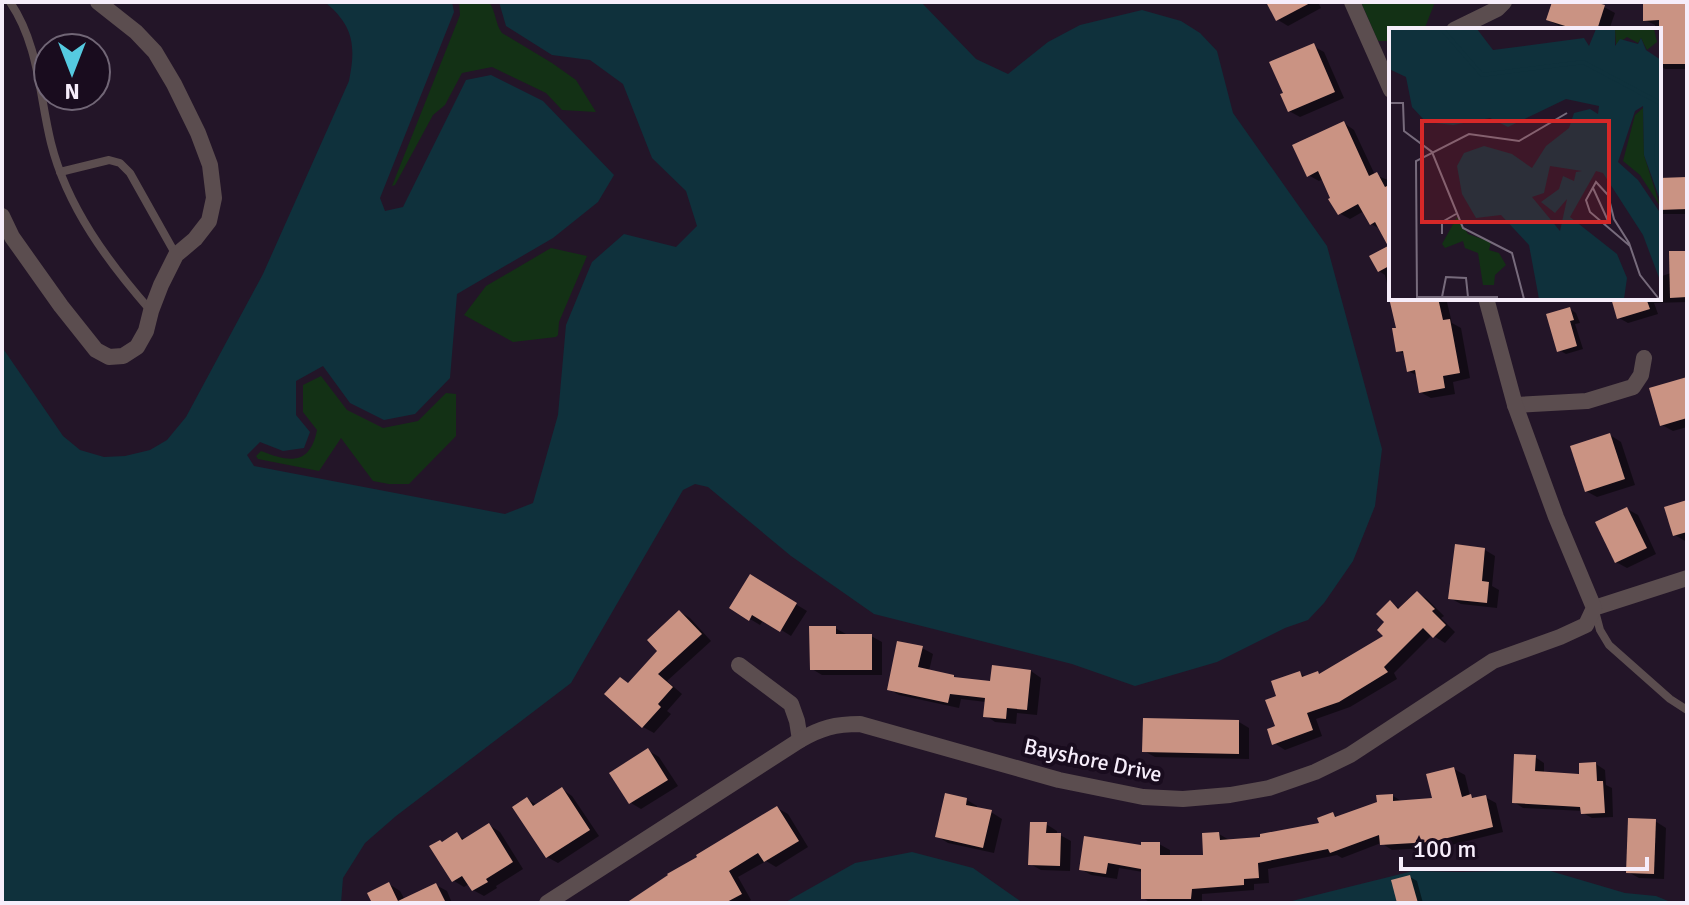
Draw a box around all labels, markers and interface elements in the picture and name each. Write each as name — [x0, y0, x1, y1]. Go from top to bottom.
inset map — [1389, 28, 1661, 300]
north arrow — [32, 32, 112, 112]
text: N — [64, 78, 80, 105]
street label: Bayshore Drive — [1022, 732, 1164, 788]
scale bar — [1401, 821, 1647, 871]
text: 100 m — [1413, 834, 1476, 864]

